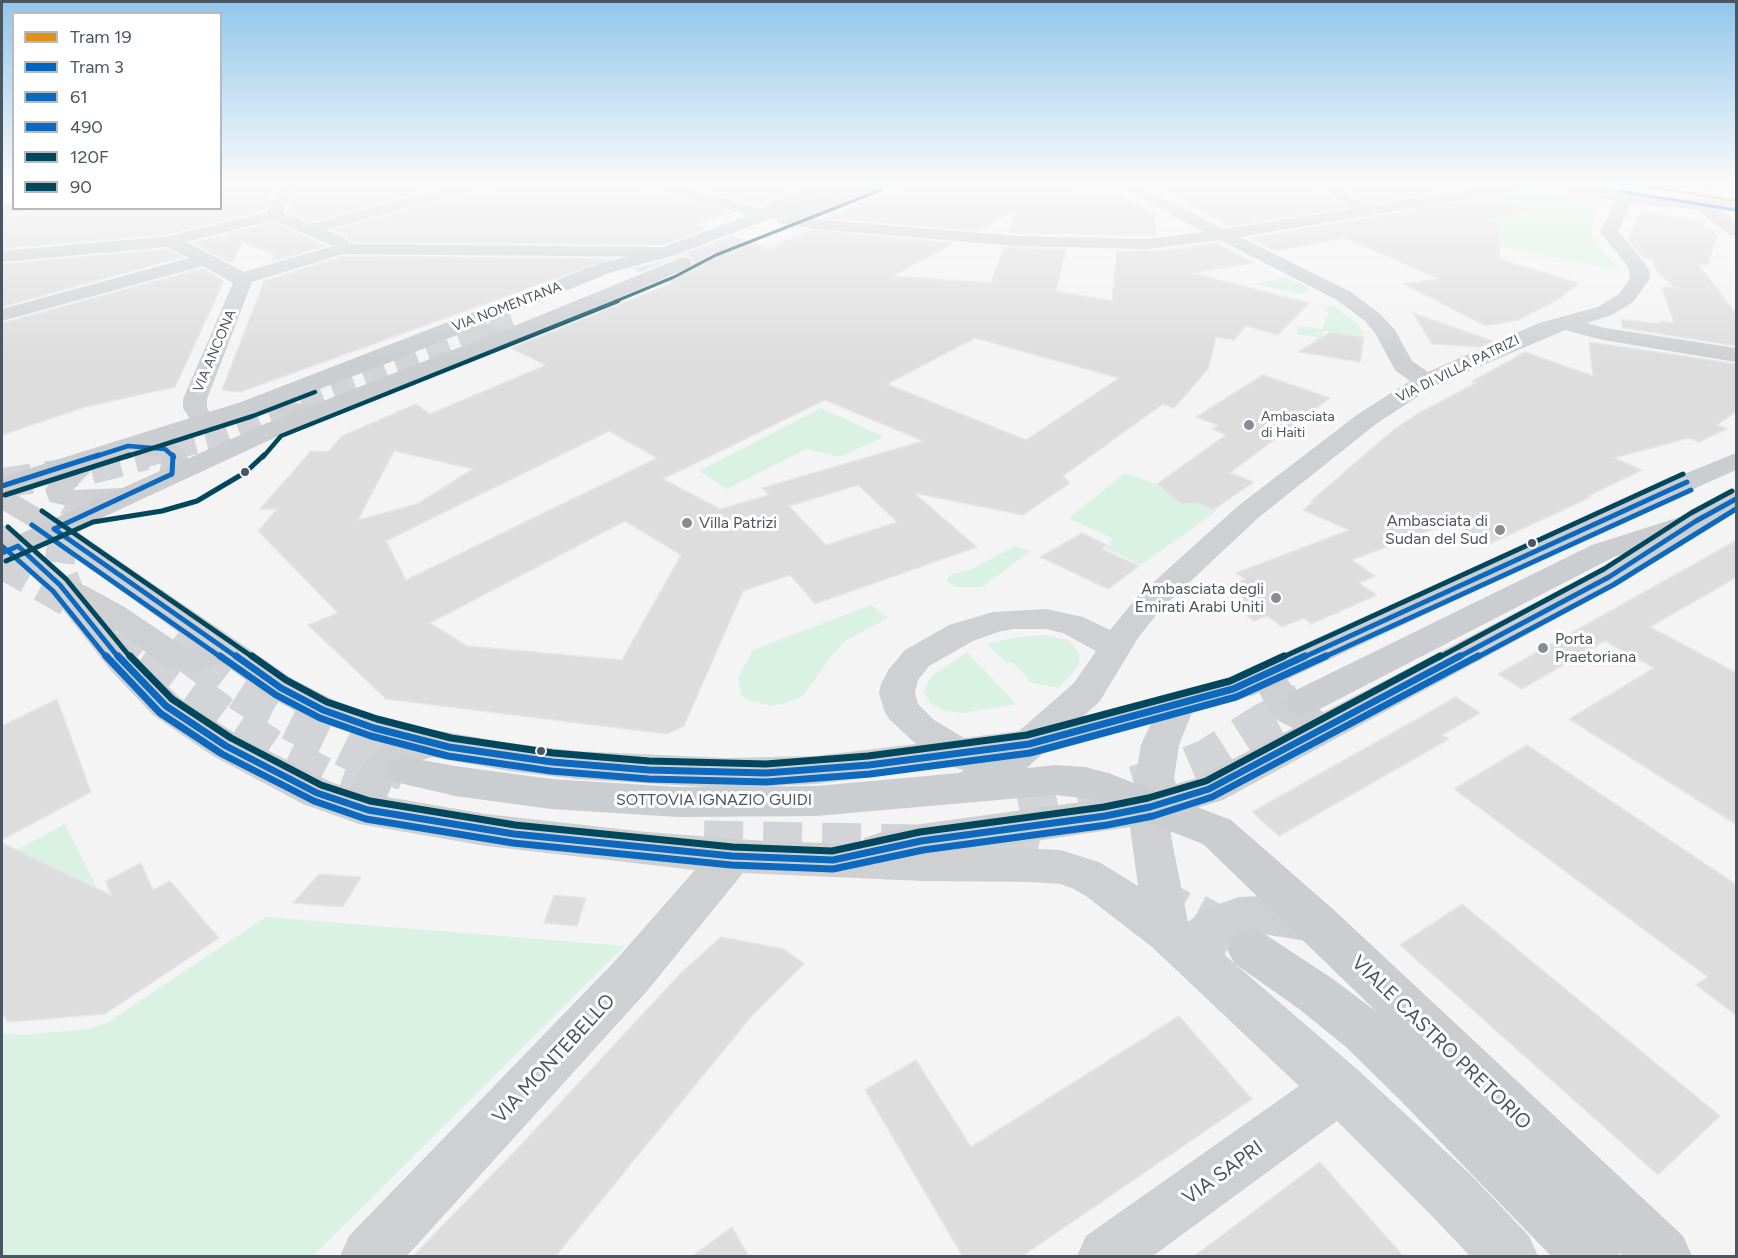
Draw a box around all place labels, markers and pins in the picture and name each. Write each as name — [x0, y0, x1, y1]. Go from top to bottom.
place label: Ambasciata di Haiti — [1261, 409, 1335, 442]
marker: Ambasciata di Haiti — [1242, 418, 1256, 432]
unlabelled marker — [239, 466, 251, 478]
place label: Ambasciata di Sudan del Sud — [1385, 511, 1488, 549]
place label: Villa Patrizi — [699, 513, 777, 533]
marker: Villa Patrizi — [680, 516, 694, 530]
marker: Ambasciata di Sudan del Sud — [1493, 523, 1507, 537]
unlabelled marker — [1526, 537, 1538, 549]
place label: Ambasciata degli Emirati Arabi Uniti — [1135, 579, 1264, 617]
marker: Ambasciata degli Emirati Arabi Uniti — [1269, 591, 1283, 605]
place label: Porta Praetoriana — [1555, 629, 1636, 667]
marker: Porta Praetoriana — [1536, 641, 1550, 655]
unlabelled marker — [535, 745, 547, 757]

